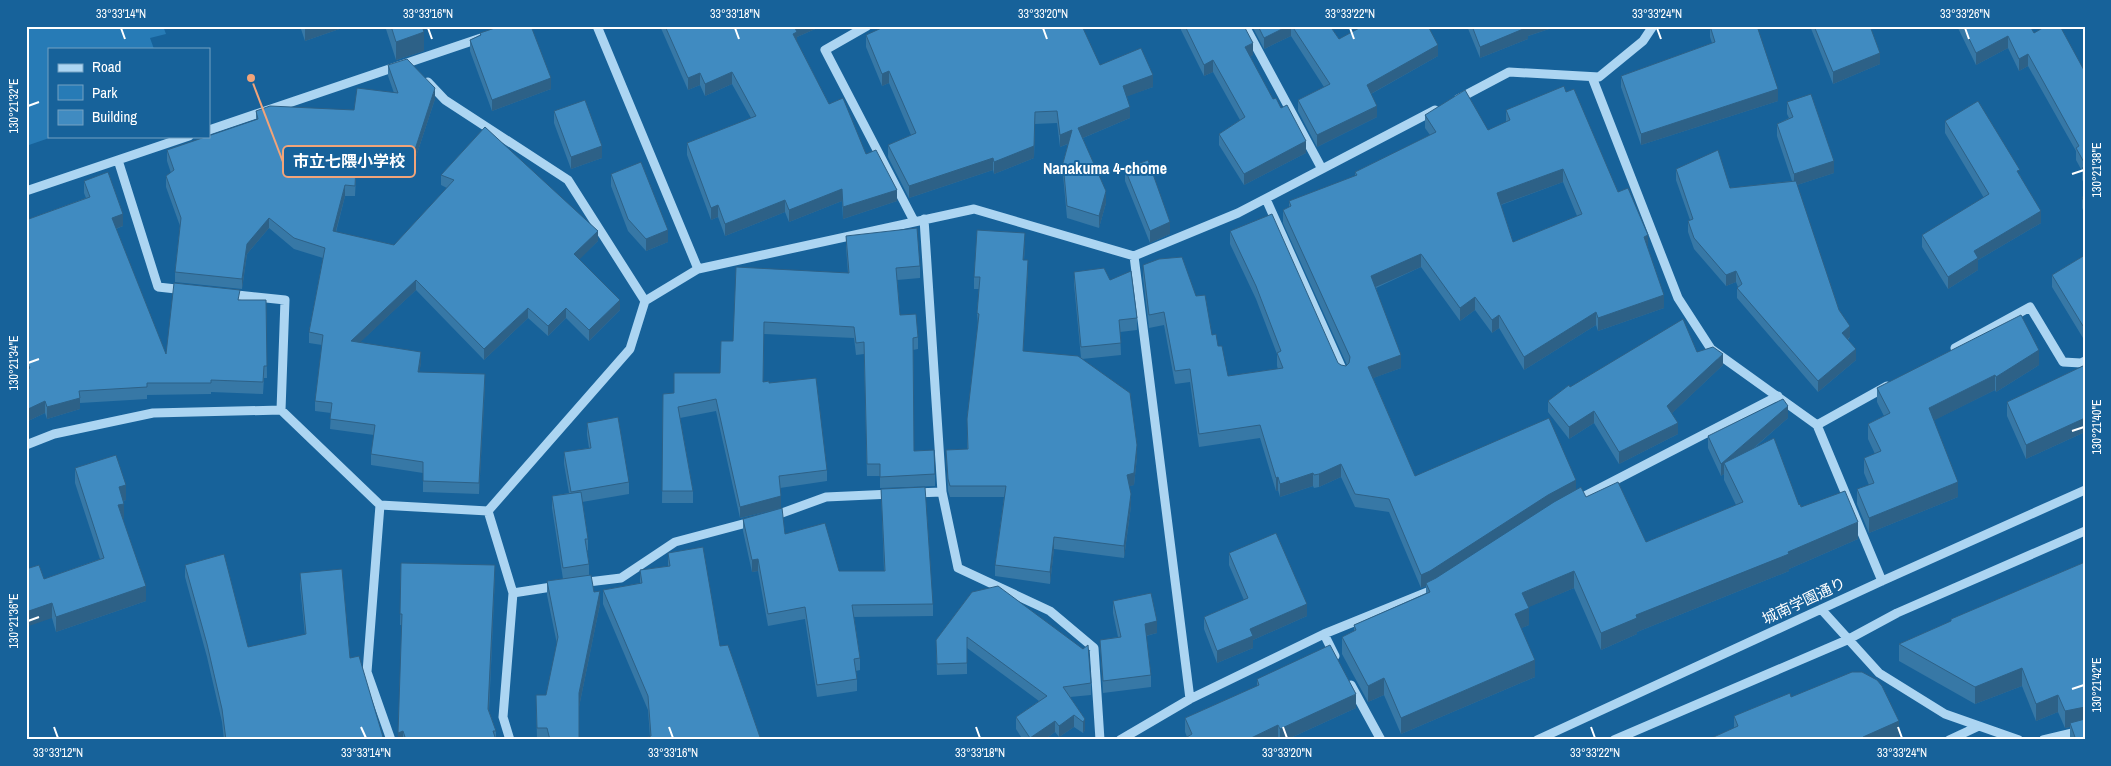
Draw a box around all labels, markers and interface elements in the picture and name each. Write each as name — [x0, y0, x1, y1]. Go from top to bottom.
text: 33°33'14"N — [96, 6, 146, 22]
text: 33°33'16"N — [403, 6, 453, 22]
text: 33°33'18"N — [710, 6, 760, 22]
text: 33°33'20"N — [1018, 6, 1068, 22]
text: 33°33'22"N — [1325, 6, 1375, 22]
text: 33°33'24"N — [1632, 6, 1682, 22]
text: 33°33'26"N — [1940, 6, 1990, 22]
legend — [48, 48, 210, 138]
text: Road — [92, 56, 121, 77]
text: 130°21'32"E — [6, 78, 22, 134]
text: Park — [92, 82, 118, 103]
text: Building — [92, 106, 137, 127]
text: 130°21'38"E — [2089, 142, 2105, 198]
callout: 市立七隈小学校 — [283, 146, 415, 177]
text: 市立七隈小学校 — [293, 150, 405, 172]
district label: Nanakuma 4-chome — [1043, 157, 1167, 179]
text: 130°21'34"E — [6, 335, 22, 391]
text: 130°21'40"E — [2089, 399, 2105, 455]
street label: 城南学園通り — [1759, 572, 1849, 629]
text: 130°21'36"E — [6, 593, 22, 649]
text: 130°21'42"E — [2089, 657, 2105, 713]
text: 33°33'12"N — [33, 745, 83, 761]
text: 33°33'14"N — [341, 745, 391, 761]
text: 33°33'16"N — [648, 745, 698, 761]
text: 33°33'18"N — [955, 745, 1005, 761]
text: 33°33'20"N — [1262, 745, 1312, 761]
text: 33°33'22"N — [1570, 745, 1620, 761]
text: 33°33'24"N — [1877, 745, 1927, 761]

